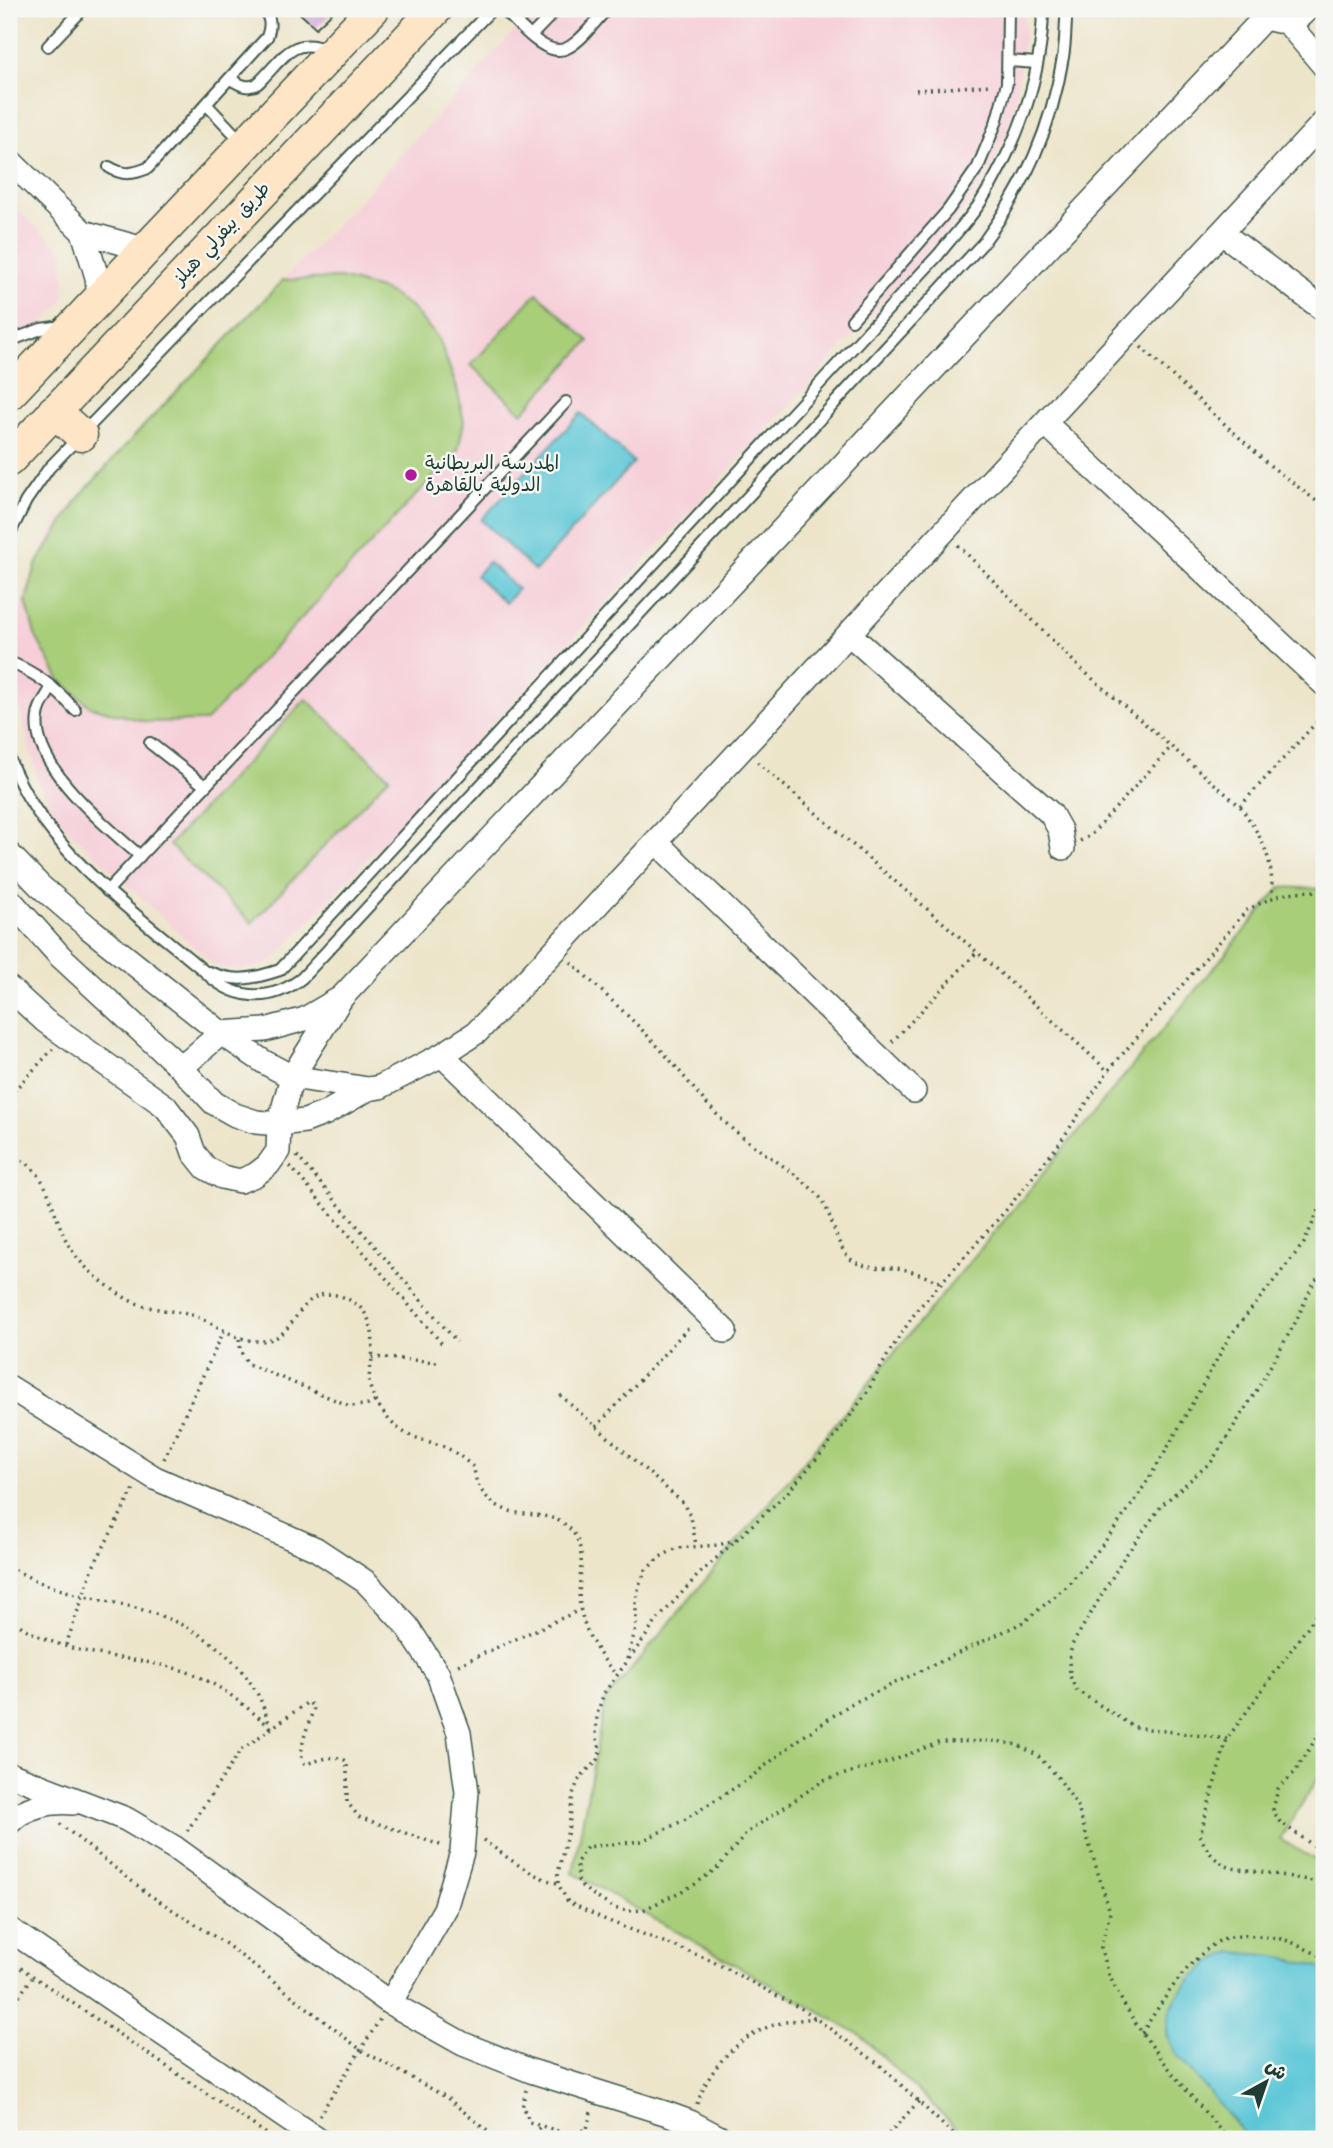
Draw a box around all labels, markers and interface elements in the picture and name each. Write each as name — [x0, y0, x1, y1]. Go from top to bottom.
street label: طريق بيفرلي هيلز — [164, 175, 278, 294]
place label: المدرسة البريطانية الدولية بالقاهرة — [425, 449, 559, 501]
marker: المدرسة البريطانية الدولية بالقاهرة — [403, 467, 419, 483]
north arrow — [1232, 2046, 1302, 2116]
text: ش — [1258, 2052, 1293, 2089]

